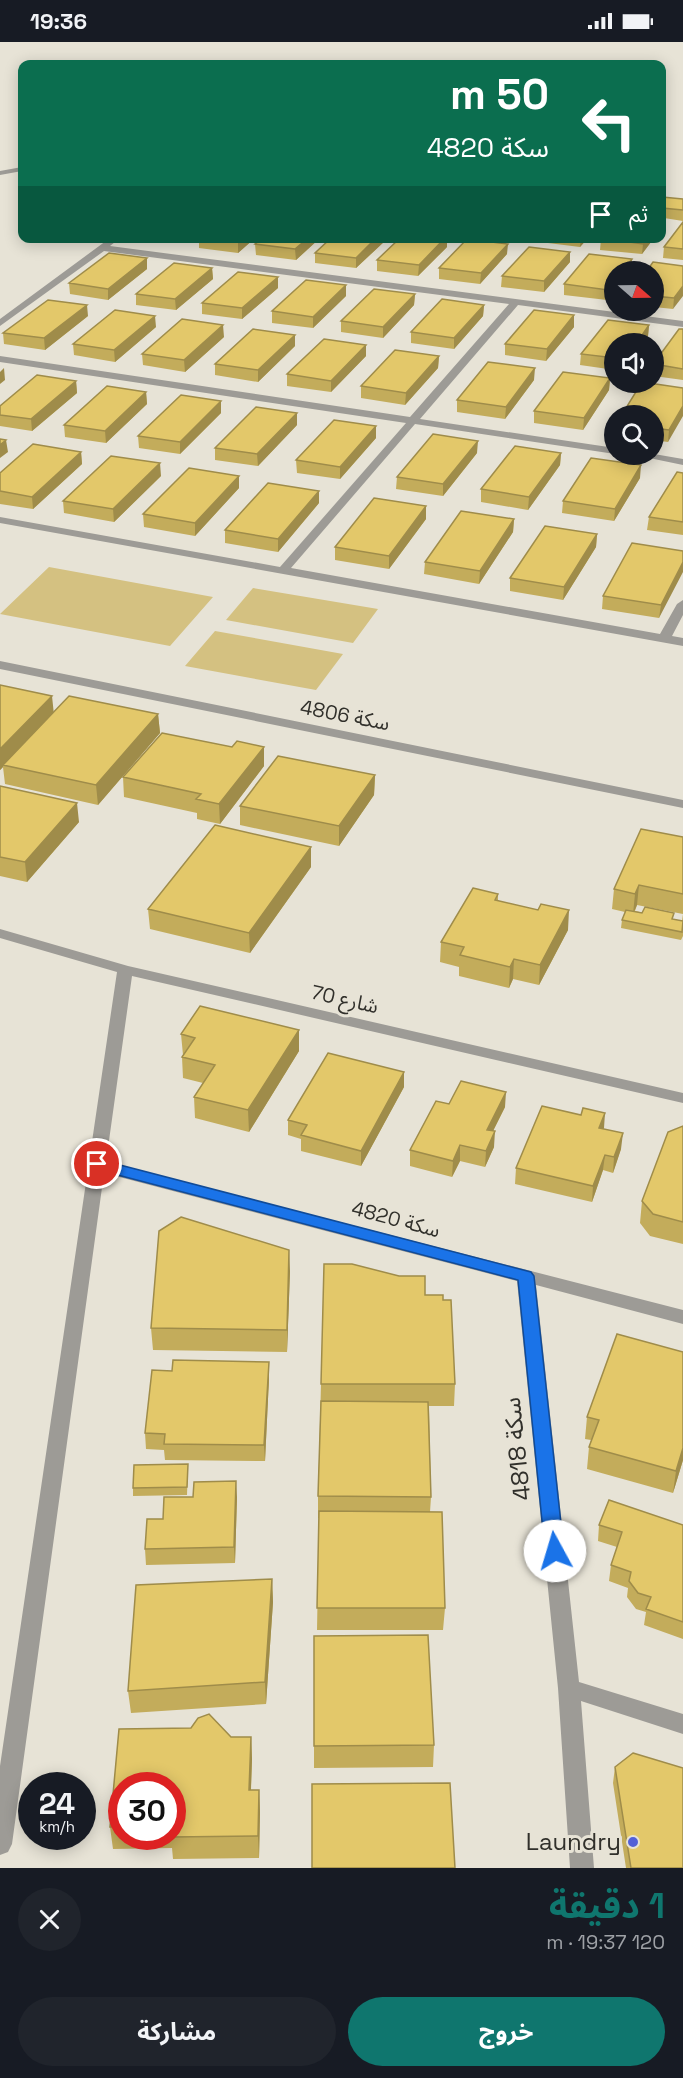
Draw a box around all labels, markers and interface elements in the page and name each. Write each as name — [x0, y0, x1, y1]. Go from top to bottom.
text: 19:36 — [30, 7, 87, 35]
text: 50 m — [450, 68, 549, 121]
icon: left — [570, 84, 648, 162]
text: سكة 4820 — [427, 130, 549, 165]
icon: arrive — [584, 198, 617, 231]
text: ثم — [629, 200, 648, 228]
north arrow — [604, 261, 664, 321]
map controls — [604, 261, 664, 465]
button: sound — [604, 333, 664, 393]
button: search — [604, 405, 664, 465]
street label: سكة 4806 — [298, 694, 392, 736]
street label: شارع 70 — [308, 979, 381, 1021]
pin — [71, 1138, 122, 1189]
icon: arrive — [80, 1147, 113, 1180]
street label: سكة 4820 — [349, 1195, 443, 1243]
street label: سكة 4818 — [496, 1396, 537, 1502]
position arrow — [523, 1519, 587, 1583]
speed limit sign: 30 — [108, 1772, 186, 1850]
text: 24 — [39, 1784, 75, 1823]
text: km/h — [39, 1817, 75, 1836]
place label: Laundry — [526, 1826, 621, 1857]
marker: Laundry — [626, 1835, 640, 1849]
text: 1 دقيقة — [549, 1883, 665, 1929]
button: close — [18, 1888, 81, 1951]
text: 120 m · 19:37 — [546, 1929, 665, 1955]
button: مشاركة — [18, 1997, 336, 2066]
button: خروج — [348, 1997, 665, 2066]

